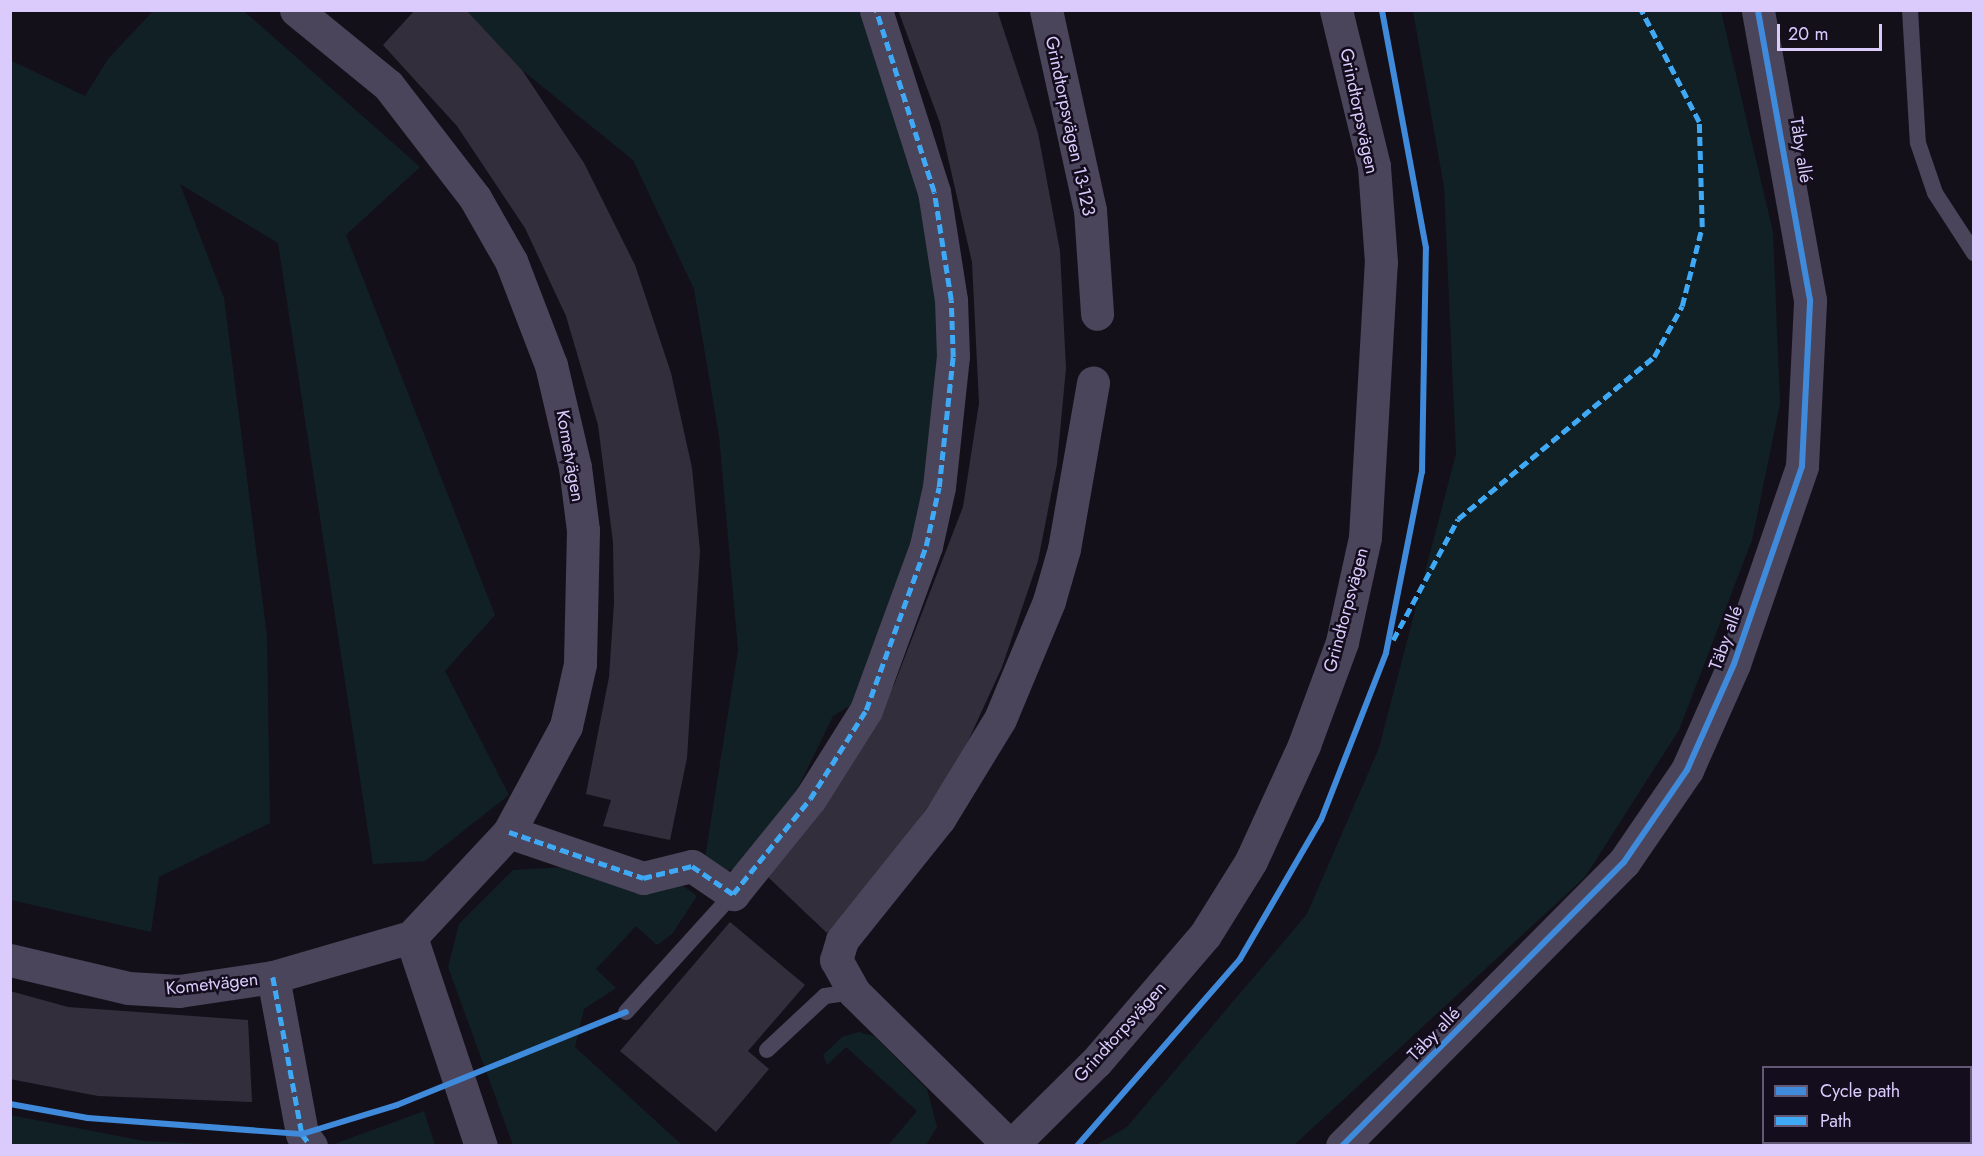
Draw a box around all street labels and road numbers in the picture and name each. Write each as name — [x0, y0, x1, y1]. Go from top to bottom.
street label: Grindtorpsvägen 13-123 — [1040, 34, 1100, 218]
street label: Grindtorpsvägen — [1335, 46, 1383, 176]
street label: Täby allé — [1785, 115, 1817, 185]
street label: Kometvägen — [551, 408, 589, 504]
street label: Grindtorpsvägen — [1319, 545, 1373, 675]
street label: Täby allé — [1704, 603, 1748, 673]
street label: Kometvägen — [165, 968, 259, 1000]
street label: Grindtorpsvägen — [1069, 977, 1171, 1087]
street label: Täby allé — [1403, 1003, 1465, 1065]

